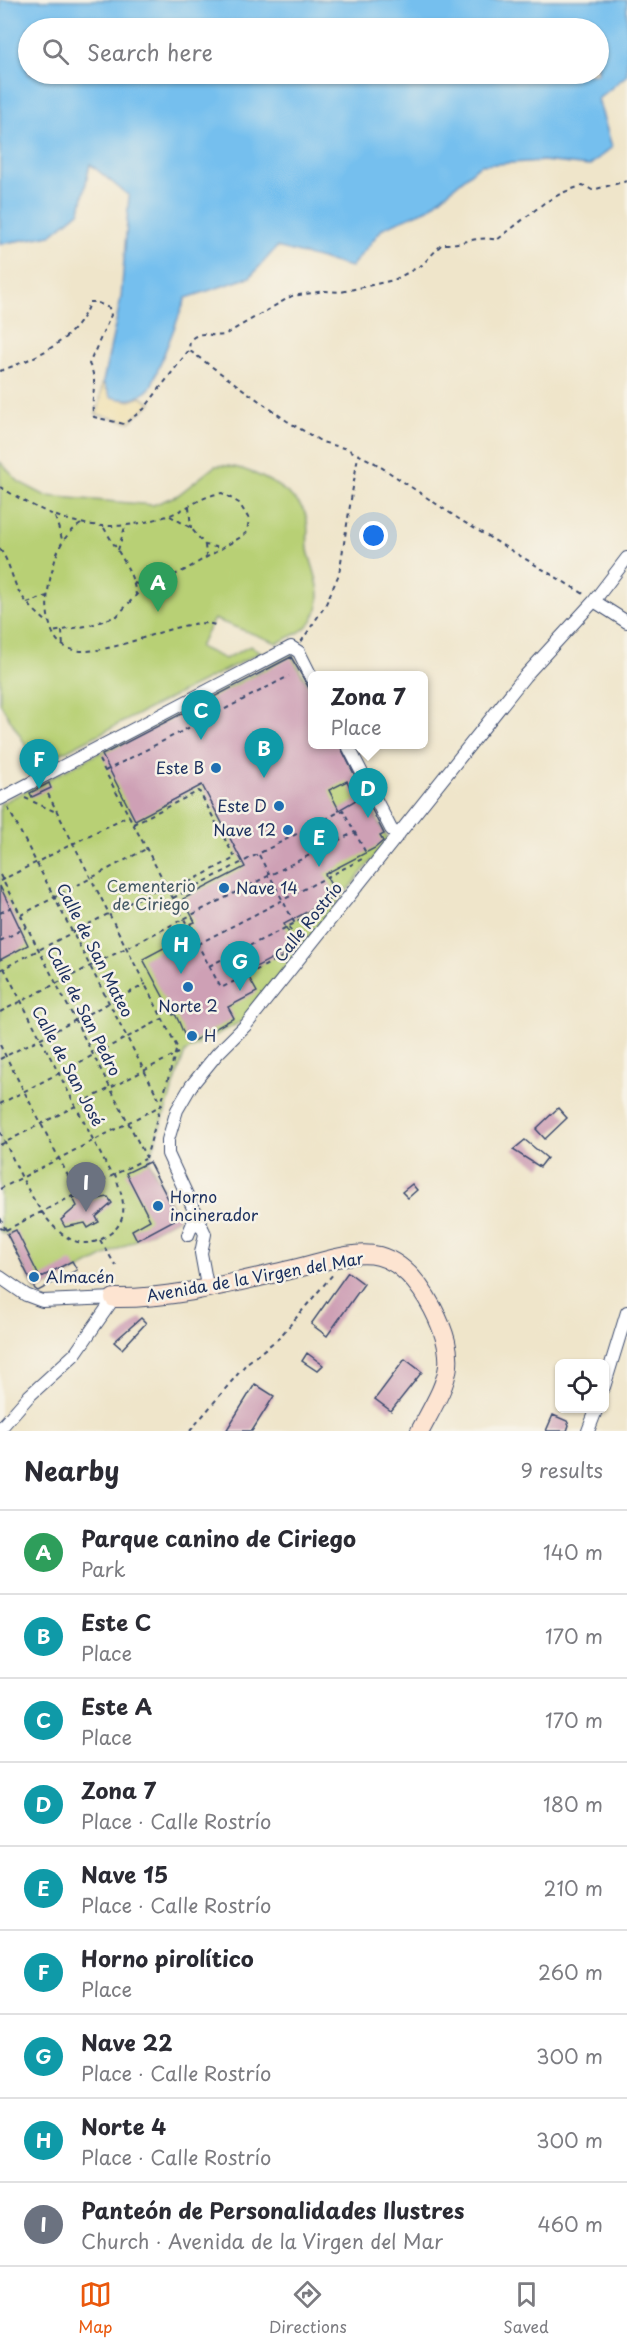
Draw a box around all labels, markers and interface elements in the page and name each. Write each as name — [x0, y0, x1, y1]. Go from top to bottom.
search box — [18, 18, 609, 84]
icon: search — [39, 35, 72, 68]
text: Search here — [87, 35, 213, 68]
your location — [359, 521, 388, 550]
pin: A — [138, 562, 178, 612]
popup — [308, 671, 428, 749]
text: Zona 7 — [330, 679, 406, 712]
pin: C — [182, 690, 220, 740]
text: Place — [330, 712, 382, 742]
pin: B — [244, 728, 284, 778]
pin: F — [20, 740, 58, 789]
place label: Este B — [156, 755, 204, 779]
marker: Este B — [209, 761, 223, 775]
pin: D — [348, 768, 388, 818]
place label: Este D — [217, 793, 267, 817]
marker: Este D — [272, 799, 286, 813]
place label: Nave 12 — [213, 817, 276, 841]
pin: E — [300, 818, 338, 867]
marker: Nave 12 — [281, 823, 295, 837]
park label: Cementerio de Ciriego — [106, 873, 196, 915]
place label: Nave 14 — [236, 875, 298, 899]
street label: Calle Rostrío — [267, 876, 347, 967]
street label: Calle de San Mateo — [52, 878, 140, 1021]
marker: Nave 14 — [217, 881, 231, 895]
pin: H — [162, 924, 201, 974]
street label: Calle de San Pedro — [42, 941, 128, 1080]
pin: G — [220, 942, 260, 991]
marker: Norte 2 — [181, 980, 195, 994]
place label: Norte 2 — [158, 993, 218, 1017]
street label: Calle de San José — [27, 1001, 111, 1130]
place label: H — [204, 1023, 216, 1047]
marker: H — [185, 1029, 199, 1043]
pin: I — [66, 1162, 106, 1212]
place label: Horno incinerador — [170, 1184, 259, 1226]
marker: Horno incinerador — [151, 1199, 165, 1213]
street label: Avenida de la Virgen del Mar — [144, 1245, 366, 1307]
place label: Almacén — [46, 1264, 114, 1288]
marker: Almacén — [27, 1270, 41, 1284]
map controls — [555, 1359, 609, 1413]
button: locate — [555, 1359, 609, 1413]
text: Nearby — [24, 1451, 119, 1490]
text: 9 results — [521, 1455, 603, 1485]
text: Parque canino de Ciriego — [81, 1521, 356, 1554]
text: A — [36, 1537, 51, 1567]
text: 140 m — [543, 1537, 603, 1567]
text: Park — [81, 1554, 126, 1584]
text: Este C — [81, 1605, 151, 1638]
text: B — [37, 1621, 50, 1651]
text: 170 m — [545, 1621, 603, 1651]
text: Place — [81, 1638, 132, 1668]
text: Este A — [81, 1689, 152, 1722]
text: C — [36, 1705, 51, 1735]
text: 170 m — [545, 1705, 603, 1735]
text: Place — [81, 1722, 132, 1752]
text: Zona 7 — [81, 1773, 156, 1806]
text: D — [36, 1789, 51, 1819]
text: 180 m — [543, 1789, 603, 1819]
text: Place · Calle Rostrío — [81, 1806, 271, 1836]
text: Nave 15 — [81, 1857, 168, 1890]
text: E — [37, 1873, 50, 1903]
text: 210 m — [544, 1873, 603, 1903]
text: Place · Calle Rostrío — [81, 1890, 271, 1920]
text: Horno pirolítico — [81, 1941, 254, 1974]
text: F — [38, 1957, 49, 1987]
text: 260 m — [538, 1957, 603, 1987]
text: Place — [81, 1974, 132, 2004]
text: Nave 22 — [81, 2025, 173, 2058]
text: G — [35, 2041, 52, 2071]
text: 300 m — [536, 2041, 603, 2071]
text: Place · Calle Rostrío — [81, 2058, 271, 2088]
text: Norte 4 — [81, 2109, 166, 2142]
text: H — [36, 2125, 51, 2155]
text: 300 m — [536, 2125, 603, 2155]
text: Place · Calle Rostrío — [81, 2142, 271, 2172]
text: Panteón de Personalidades Ilustres — [81, 2193, 465, 2226]
text: I — [40, 2209, 47, 2239]
text: 460 m — [537, 2209, 603, 2239]
text: Church · Avenida de la Virgen del Mar — [81, 2226, 443, 2256]
tab: Map — [78, 2278, 112, 2338]
tab: Directions — [269, 2278, 347, 2338]
tab: Saved — [503, 2278, 549, 2338]

